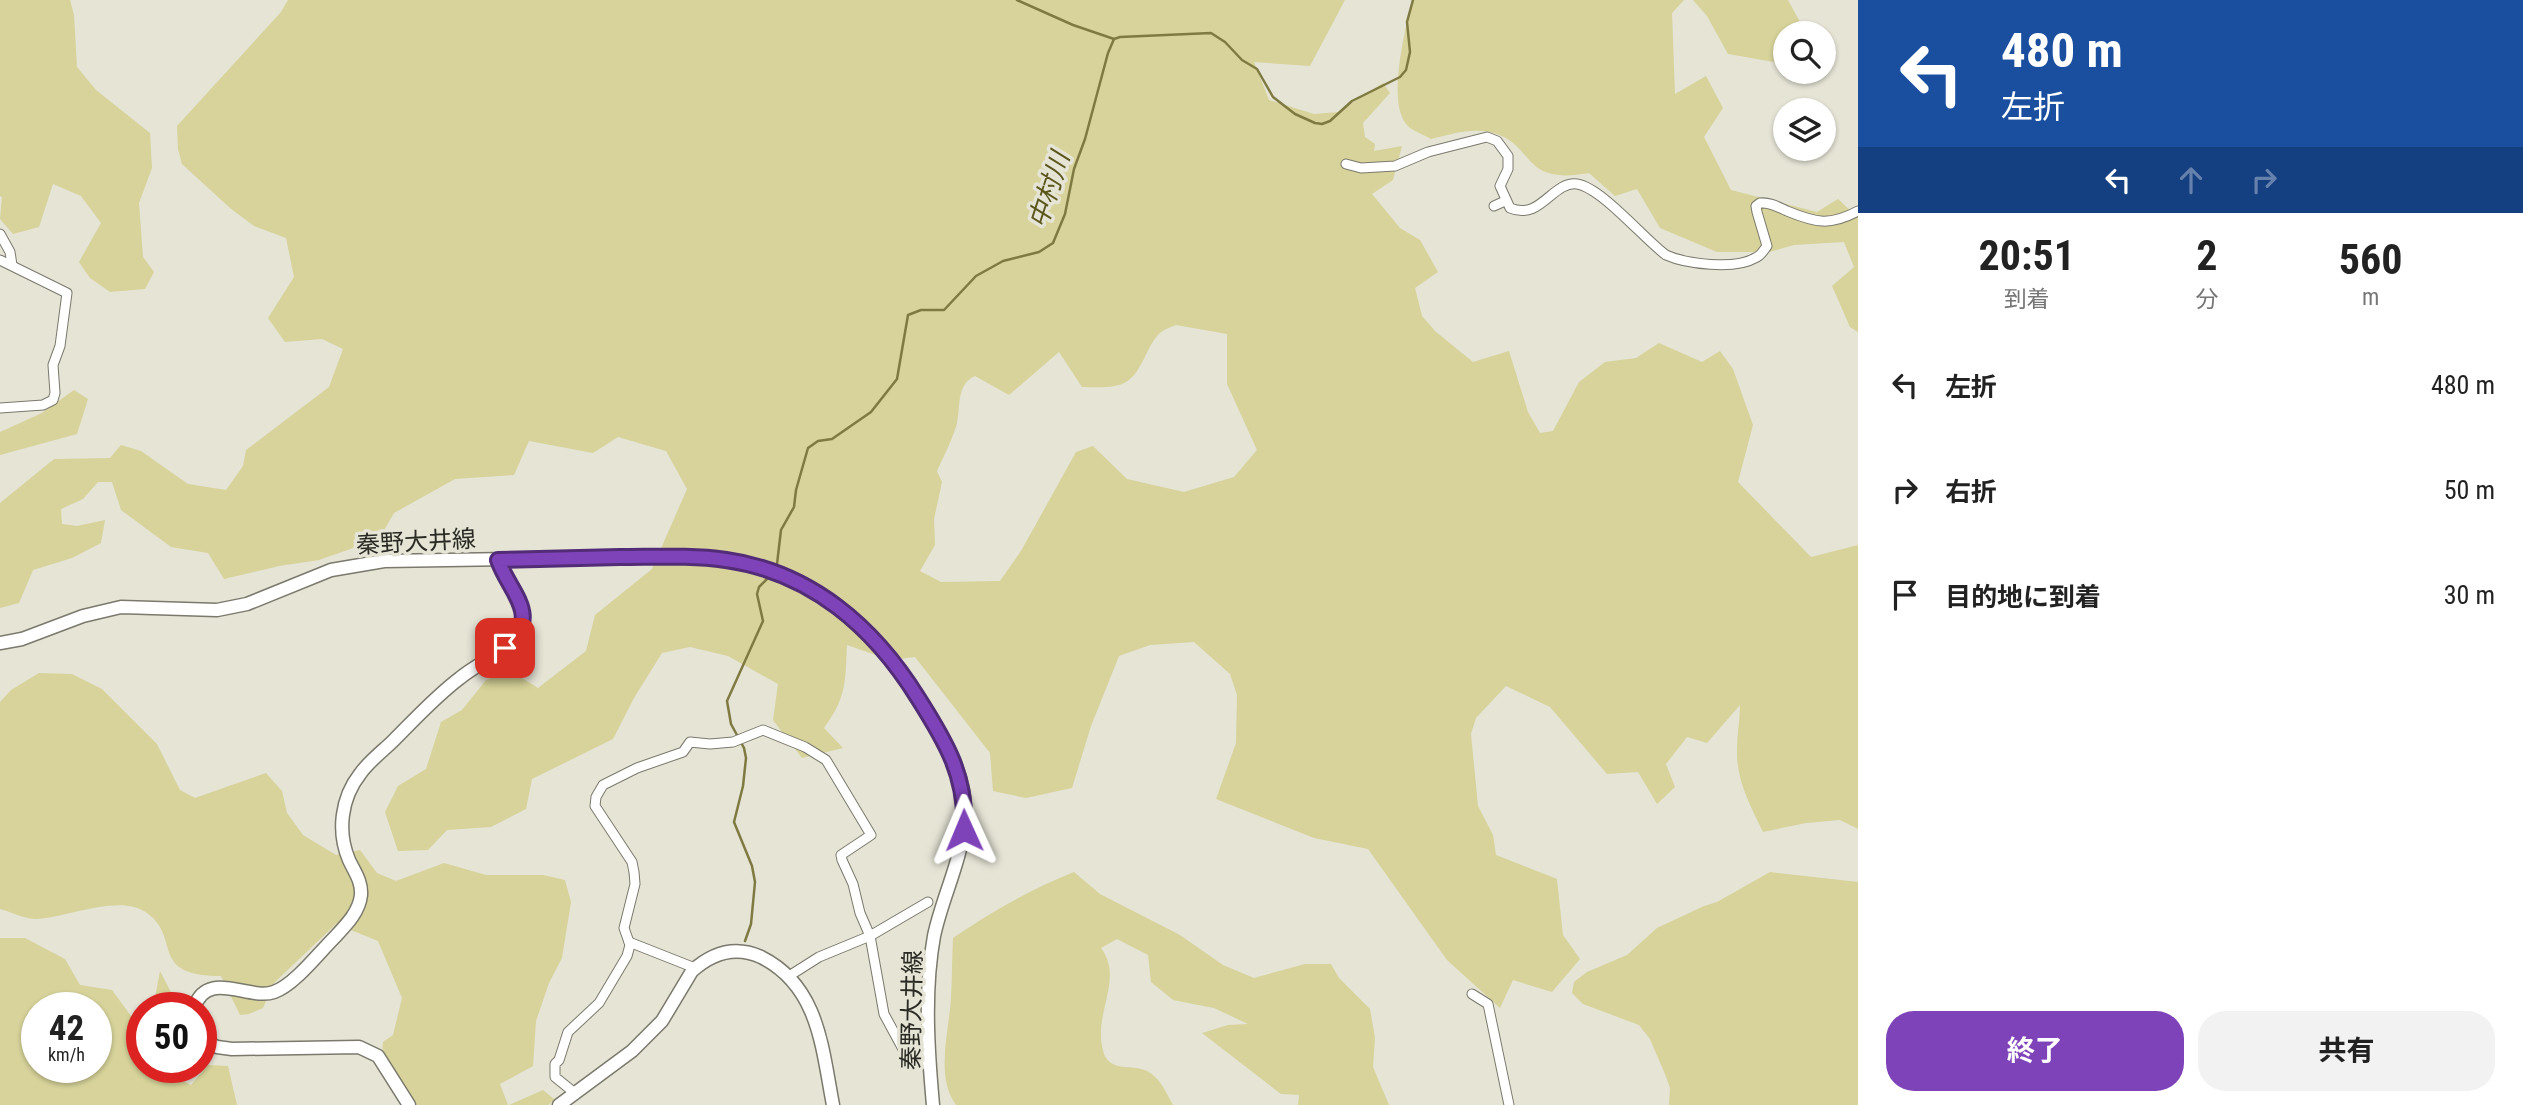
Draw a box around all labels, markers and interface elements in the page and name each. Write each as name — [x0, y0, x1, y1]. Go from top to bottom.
map controls — [1773, 21, 1836, 161]
button: search — [1773, 21, 1836, 84]
text: 480 m — [2001, 22, 2123, 79]
icon: left — [1886, 28, 1977, 119]
text: 左折 — [2001, 88, 2065, 126]
button: layers — [1773, 98, 1836, 161]
water label: 中村川 — [1023, 145, 1076, 232]
icon: left — [2099, 161, 2137, 199]
icon: ahead — [2172, 161, 2210, 199]
icon: right — [2245, 161, 2283, 199]
text: 20:51 — [1978, 231, 2075, 280]
text: 2 — [2196, 231, 2217, 280]
text: 560 — [2339, 235, 2402, 284]
text: m — [2362, 284, 2379, 311]
text: 到着 — [2004, 286, 2050, 313]
text: 分 — [2195, 286, 2218, 313]
icon: left — [1886, 366, 1924, 404]
text: 480 m — [2431, 370, 2495, 400]
text: 左折 — [1945, 372, 1997, 402]
icon: right — [1886, 471, 1924, 509]
text: 50 m — [2444, 475, 2495, 505]
text: 右折 — [1945, 477, 1997, 507]
street label: 秦野大井線 — [355, 525, 477, 559]
icon: arrive — [1886, 576, 1924, 614]
text: 30 m — [2444, 580, 2495, 610]
text: 目的地に到着 — [1945, 582, 2101, 612]
pin — [475, 618, 535, 678]
icon: arrive — [486, 629, 524, 667]
position arrow — [927, 793, 1001, 867]
street label: 秦野大井線 — [897, 950, 927, 1070]
speed limit sign: 50 — [126, 992, 217, 1083]
text: 42 — [49, 1008, 84, 1049]
button: 終了 — [1886, 1011, 2184, 1091]
button: 共有 — [2198, 1011, 2495, 1091]
text: km/h — [48, 1044, 85, 1065]

